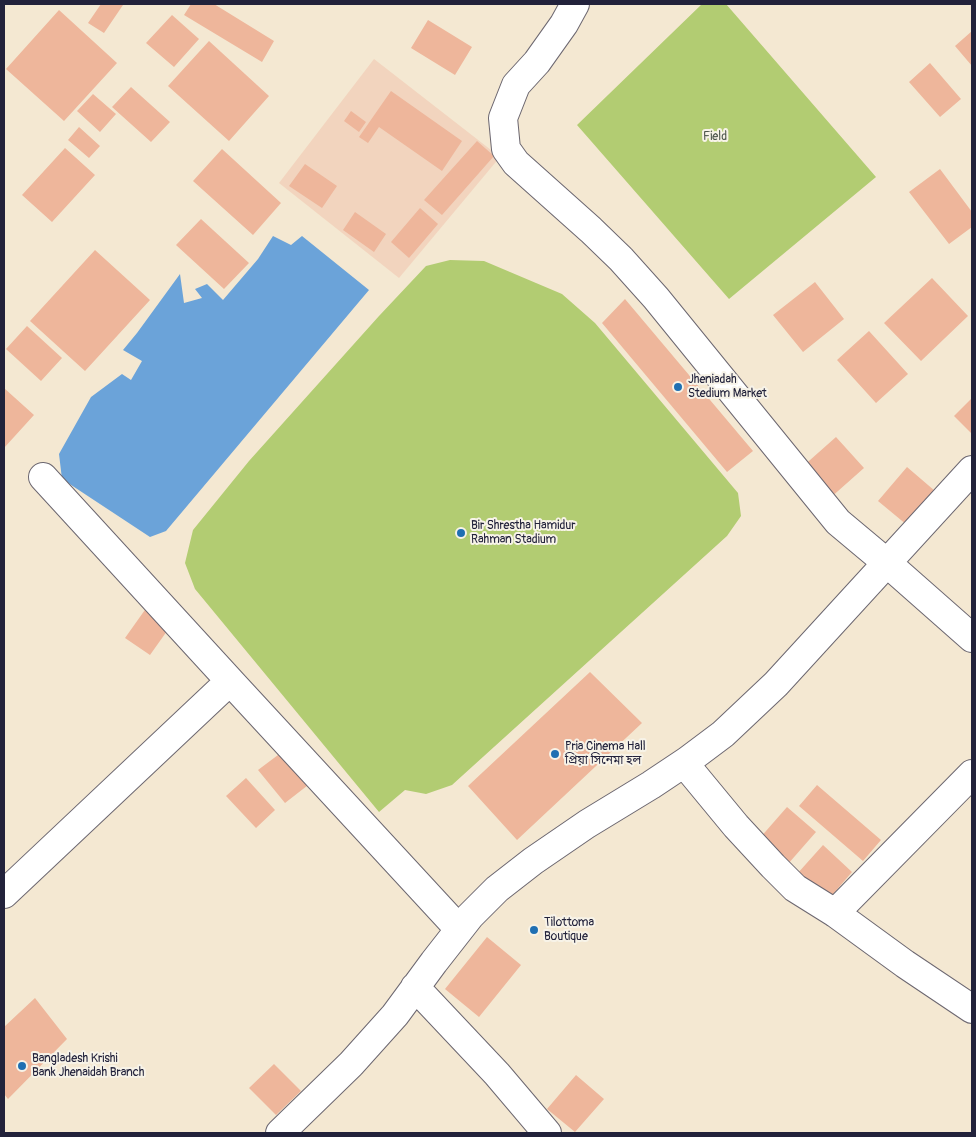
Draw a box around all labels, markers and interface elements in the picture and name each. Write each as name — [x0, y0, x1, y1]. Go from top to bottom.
park label: Field — [703, 130, 727, 144]
place label: Jheniadah Stedium Market — [688, 373, 767, 401]
marker: Jheniadah Stedium Market — [672, 381, 684, 393]
place label: Bir Shrestha Hamidur Rahman Stadium — [471, 519, 576, 547]
marker: Bir Shrestha Hamidur Rahman Stadium — [455, 527, 467, 539]
place label: Pria Cinema Hall প্রিয়া সিনেমা হল — [565, 740, 646, 768]
marker: Pria Cinema Hall প্রিয়া সিনেমা হল — [549, 748, 561, 760]
place label: Tilottoma Boutique — [544, 916, 594, 944]
marker: Tilottoma Boutique — [528, 924, 540, 936]
place label: Bangladesh Krishi Bank Jhenaidah Branch — [32, 1052, 144, 1080]
marker: Bangladesh Krishi Bank Jhenaidah Branch — [16, 1060, 28, 1072]

